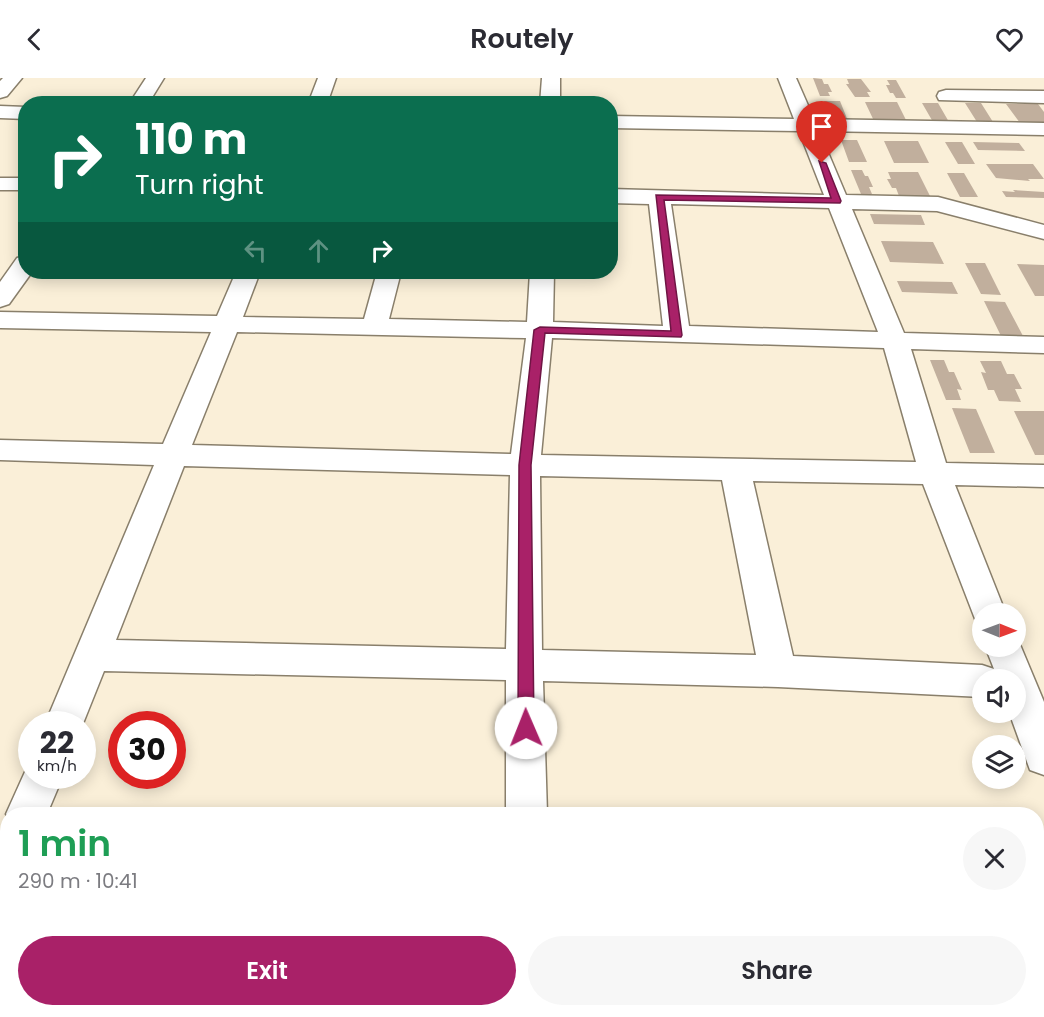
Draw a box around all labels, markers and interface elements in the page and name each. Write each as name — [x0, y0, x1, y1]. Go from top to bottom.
text: Routely — [470, 20, 574, 57]
icon: back — [18, 23, 51, 56]
icon: heart — [993, 23, 1026, 56]
pin — [796, 101, 847, 163]
text: 110 m — [135, 110, 247, 169]
icon: arrive — [805, 110, 838, 143]
icon: right — [36, 120, 114, 198]
text: Turn right — [135, 166, 264, 203]
icon: left — [239, 234, 272, 267]
icon: ahead — [302, 234, 335, 267]
icon: right — [365, 234, 398, 267]
north arrow — [972, 603, 1026, 657]
map controls — [972, 603, 1026, 789]
button: sound — [972, 669, 1026, 723]
position arrow — [494, 696, 558, 760]
speed limit sign: 30 — [108, 711, 186, 789]
text: 22 — [40, 721, 74, 764]
button: layers — [972, 735, 1026, 789]
text: km/h — [37, 755, 77, 776]
text: 1 min — [18, 818, 111, 869]
button: close — [963, 827, 1026, 890]
text: 290 m · 10:41 — [18, 867, 138, 895]
button: Exit — [18, 936, 516, 1005]
button: Share — [528, 936, 1026, 1005]

